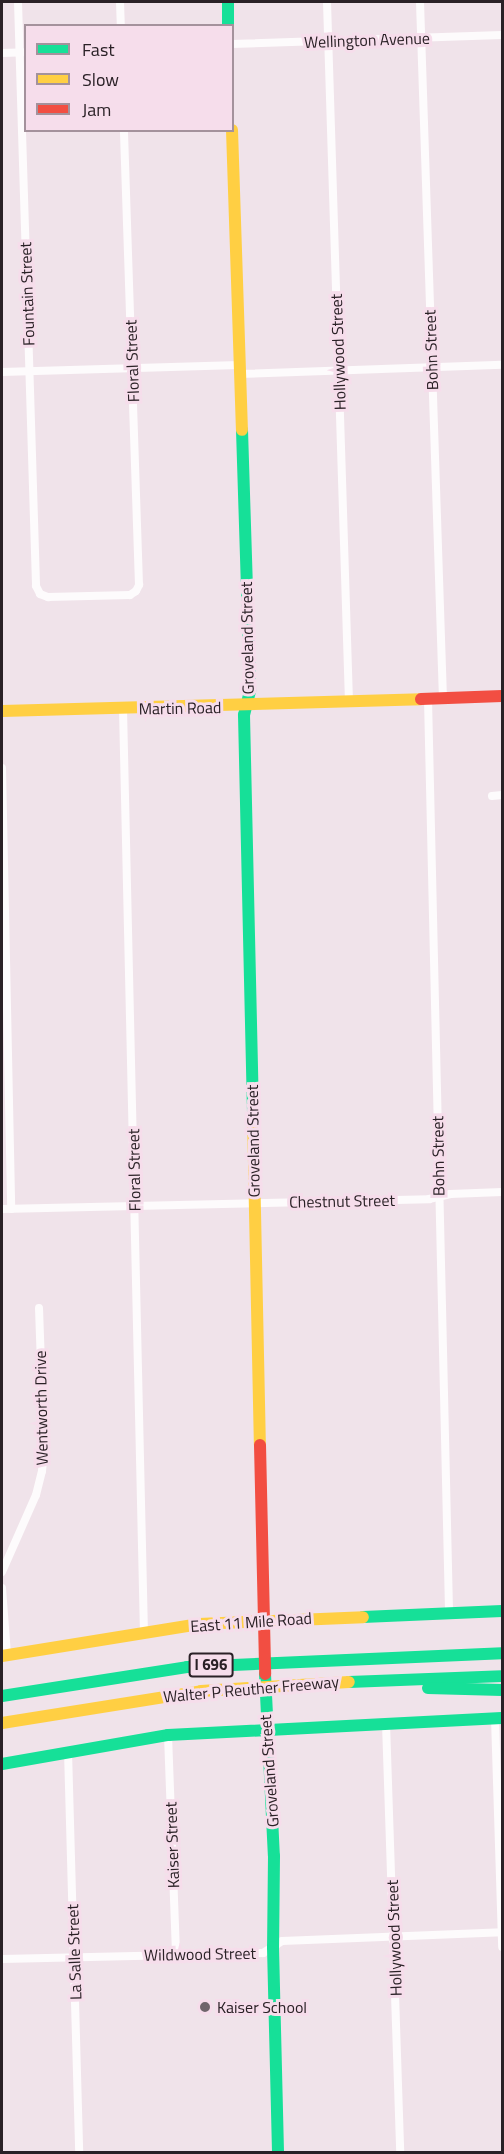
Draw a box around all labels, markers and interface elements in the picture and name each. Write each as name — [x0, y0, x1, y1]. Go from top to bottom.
legend — [24, 24, 234, 132]
street label: Wellington Avenue — [304, 28, 430, 52]
text: Fast — [82, 36, 115, 63]
text: Slow — [82, 66, 119, 93]
text: Jam — [82, 96, 111, 123]
street label: Fountain Street — [16, 242, 38, 346]
street label: Hollywood Street — [326, 293, 350, 411]
street label: Bohn Street — [420, 310, 442, 390]
street label: Floral Street — [121, 319, 143, 403]
street label: Groveland Street — [236, 581, 258, 695]
street label: Martin Road — [138, 698, 222, 718]
street label: Groveland Street — [242, 1084, 264, 1198]
street label: Bohn Street — [428, 1116, 448, 1196]
street label: Floral Street — [124, 1129, 144, 1211]
street label: Chestnut Street — [289, 1190, 395, 1212]
street label: Wentworth Drive — [30, 1350, 52, 1466]
street label: East 11 Mile Road — [190, 1608, 312, 1636]
road number: I 696 — [188, 1653, 234, 1677]
street label: Walter P Reuther Freeway — [162, 1672, 340, 1706]
street label: Groveland Street — [255, 1714, 283, 1828]
street label: Kaiser Street — [161, 1801, 183, 1889]
street label: Hollywood Street — [382, 1879, 406, 1997]
street label: La Salle Street — [63, 1904, 85, 2000]
street label: Wildwood Street — [144, 1943, 256, 1965]
place label: Kaiser School — [217, 1997, 307, 2017]
marker: Kaiser School — [198, 2000, 212, 2014]

